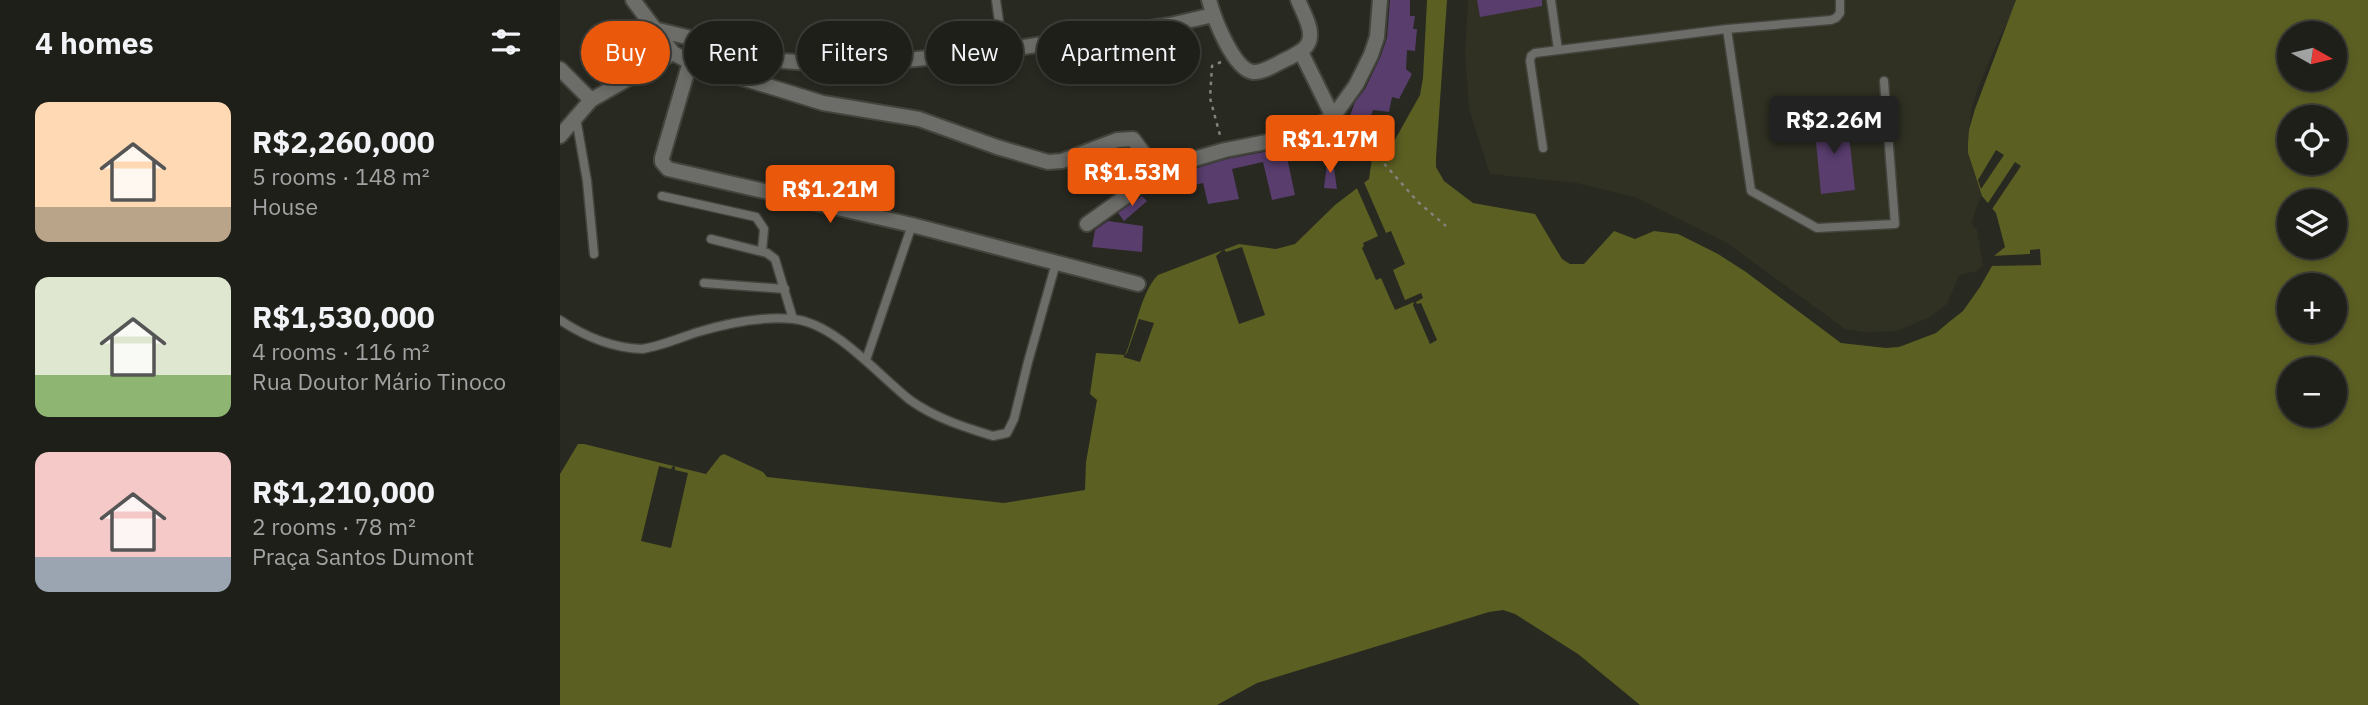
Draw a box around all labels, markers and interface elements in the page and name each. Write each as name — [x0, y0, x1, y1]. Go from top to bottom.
chip: Buy — [581, 21, 670, 84]
chip: Rent — [684, 21, 783, 84]
chip: Filters — [797, 21, 912, 84]
chip: New — [926, 21, 1023, 84]
chip: Apartment — [1037, 21, 1200, 84]
north arrow — [2277, 21, 2347, 91]
map controls — [2277, 21, 2347, 427]
text: 4 homes — [35, 23, 154, 62]
icon: filters — [487, 23, 525, 61]
pin: R$2.26M — [1769, 96, 1899, 156]
text: R$2.26M — [1786, 104, 1882, 134]
button: locate — [2277, 105, 2347, 175]
pin: R$1.17M — [1265, 116, 1395, 175]
text: R$2,260,000 — [252, 122, 435, 161]
text: R$1.17M — [1282, 123, 1378, 153]
icon: home — [91, 130, 175, 214]
pin: R$1.53M — [1067, 148, 1197, 208]
text: R$1.53M — [1084, 156, 1180, 186]
text: 5 rooms · 148 m² — [252, 161, 430, 191]
pin: R$1.21M — [765, 166, 895, 225]
text: R$1.21M — [782, 173, 878, 203]
button: layers — [2277, 189, 2347, 259]
text: House — [252, 191, 318, 221]
button: + — [2277, 273, 2347, 343]
text: R$1,530,000 — [252, 297, 435, 336]
icon: home — [91, 305, 175, 389]
text: 4 rooms · 116 m² — [252, 336, 430, 366]
button: − — [2277, 357, 2347, 427]
text: Rua Doutor Mário Tinoco — [252, 366, 506, 396]
text: R$1,210,000 — [252, 472, 435, 511]
icon: home — [91, 480, 175, 564]
text: 2 rooms · 78 m² — [252, 511, 416, 541]
text: Praça Santos Dumont — [252, 541, 474, 571]

